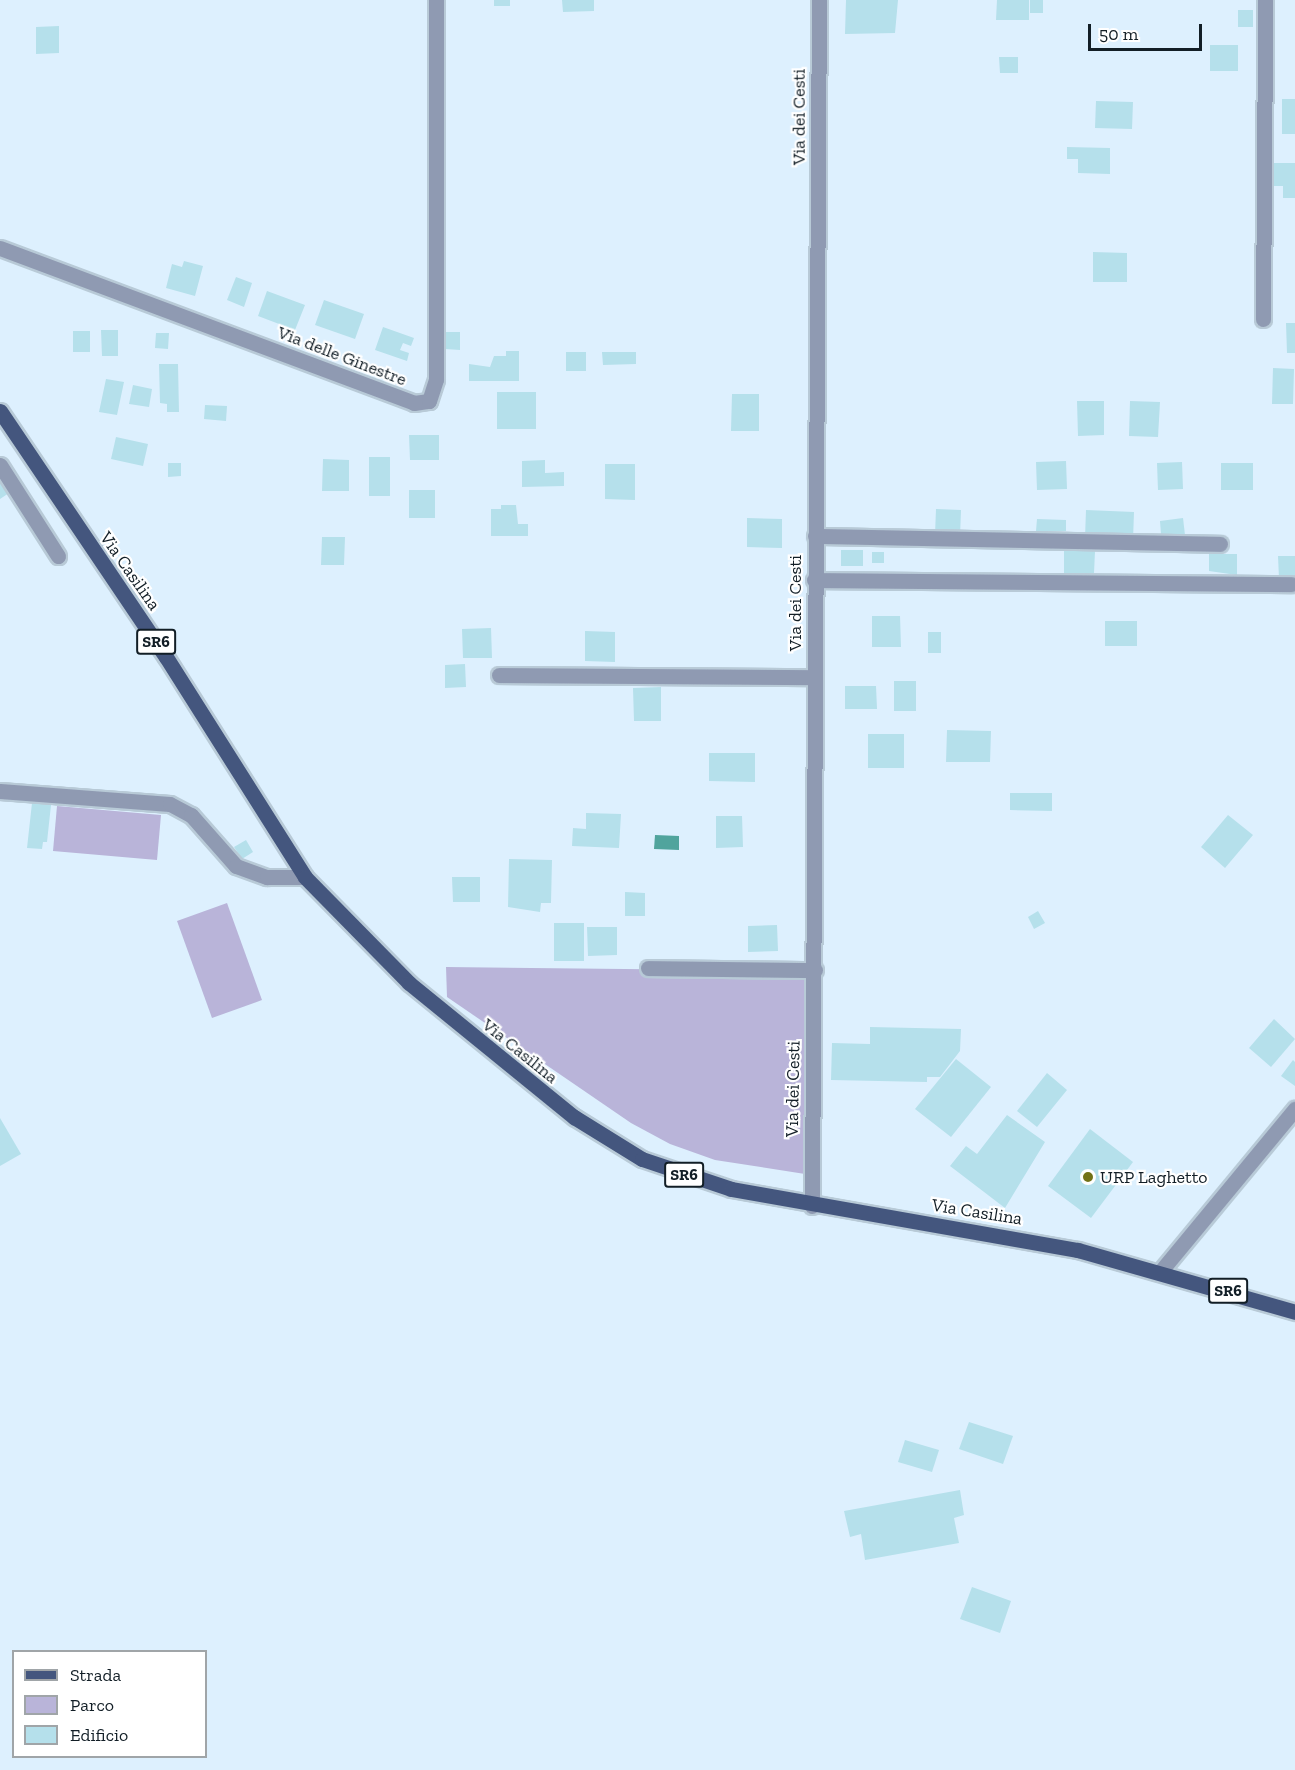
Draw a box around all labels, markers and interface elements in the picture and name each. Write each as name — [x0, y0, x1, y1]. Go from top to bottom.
scale bar — [1091, 12, 1205, 50]
text: 50 m — [1099, 23, 1138, 45]
street label: Via dei Cesti — [788, 69, 810, 165]
street label: Via delle Ginestre — [274, 321, 410, 391]
street label: Via Casilina — [95, 527, 165, 615]
street label: Via dei Cesti — [784, 555, 806, 651]
road number: SR6 — [135, 629, 177, 655]
street label: Via Casilina — [478, 1014, 562, 1088]
street label: Via dei Cesti — [781, 1041, 805, 1137]
road number: SR6 — [663, 1162, 705, 1188]
place label: URP Laghetto — [1100, 1166, 1208, 1188]
marker: URP Laghetto — [1081, 1170, 1095, 1184]
street label: Via Casilina — [930, 1194, 1024, 1230]
road number: SR6 — [1207, 1278, 1249, 1304]
legend — [12, 1650, 207, 1758]
text: Strada — [70, 1664, 121, 1686]
text: Parco — [70, 1694, 114, 1716]
text: Edificio — [70, 1724, 128, 1746]

